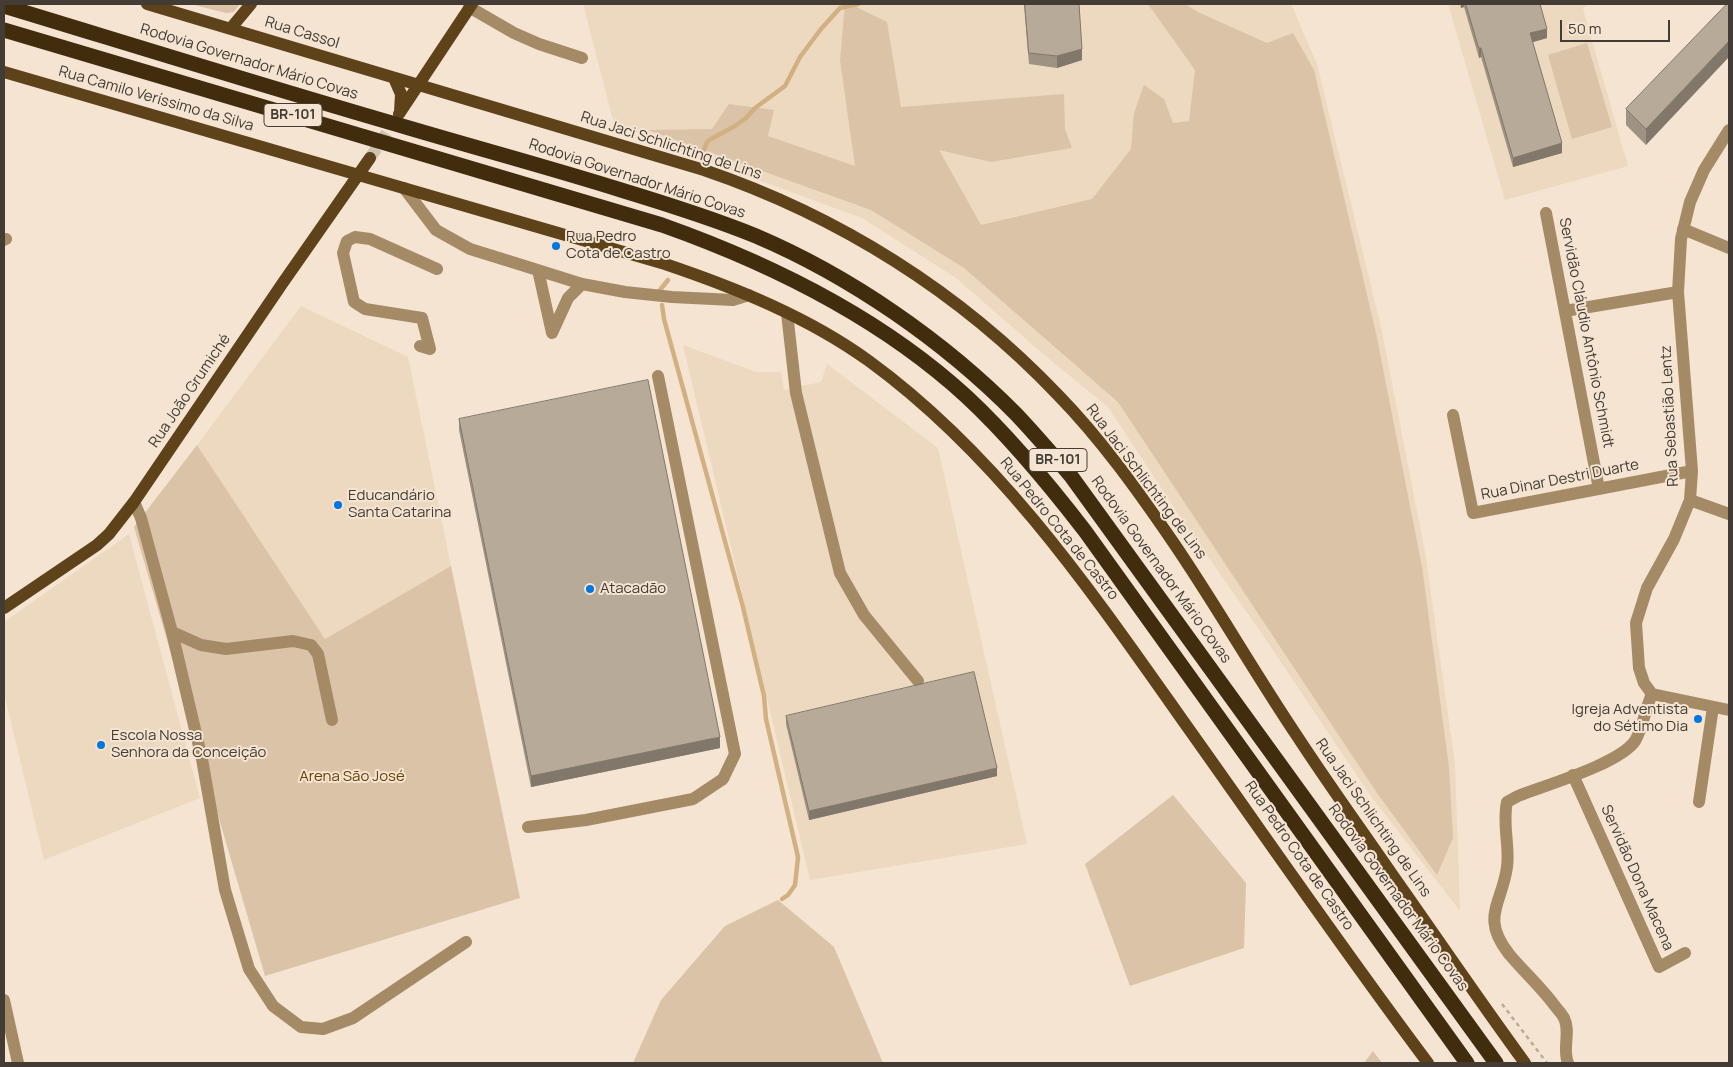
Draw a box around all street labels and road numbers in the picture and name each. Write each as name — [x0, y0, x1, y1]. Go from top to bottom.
street label: Rua Cassol — [263, 13, 341, 53]
street label: Rodovia Governador Mário Covas — [138, 20, 360, 104]
street label: Rua Camilo Veríssimo da Silva — [56, 63, 256, 135]
road number: BR-101 — [264, 104, 322, 126]
street label: Rua Jaci Schlichting de Lins — [578, 108, 764, 184]
street label: Rodovia Governador Mário Covas — [526, 135, 748, 223]
street label: Servidão Cláudio Antônio Schmidt — [1555, 216, 1617, 450]
street label: Rua João Grumiché — [145, 331, 235, 451]
street label: Rua Sebastião Lentz — [1657, 345, 1683, 487]
street label: Rua Jaci Schlichting de Lins — [1082, 401, 1210, 563]
road number: BR-101 — [1029, 448, 1087, 472]
street label: Rua Pedro Cota de Castro — [996, 454, 1122, 604]
street label: Rua Dinar Destri Duarte — [1479, 456, 1641, 504]
street label: Rodovia Governador Mário Covas — [1087, 473, 1235, 667]
street label: Rua Jaci Schlichting de Lins — [1311, 735, 1435, 901]
street label: Rua Pedro Cota de Castro — [1241, 778, 1357, 934]
street label: Rodovia Governador Mário Covas — [1324, 801, 1472, 995]
street label: Servidão Dona Macena — [1597, 802, 1677, 954]

